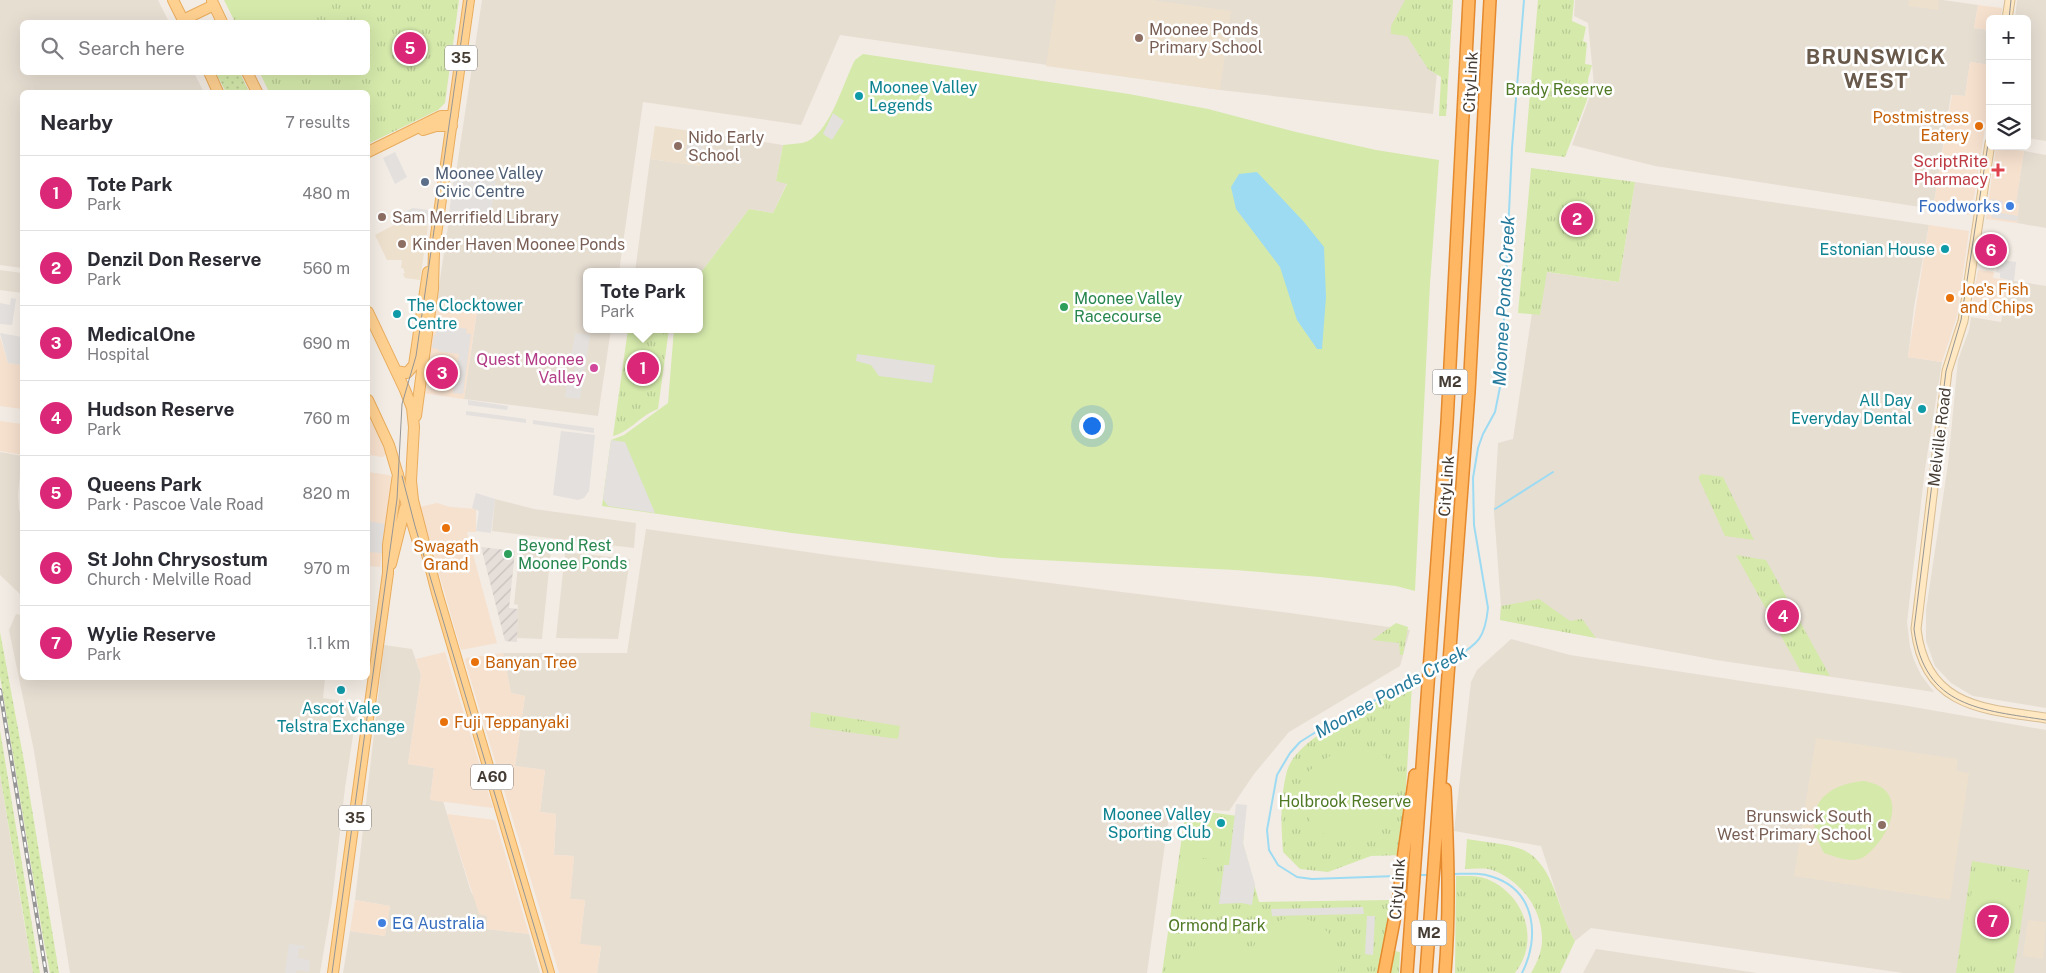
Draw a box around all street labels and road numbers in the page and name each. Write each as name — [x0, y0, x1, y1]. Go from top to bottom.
road number: 35 — [445, 46, 477, 70]
street label: CityLink — [1459, 51, 1482, 113]
road number: M2 — [1432, 370, 1468, 394]
street label: Melville Road — [1924, 386, 1955, 488]
street label: CityLink — [1435, 455, 1458, 517]
road number: A60 — [471, 764, 513, 790]
road number: 35 — [339, 806, 371, 830]
street label: CityLink — [1386, 858, 1409, 920]
road number: M2 — [1412, 920, 1446, 946]

